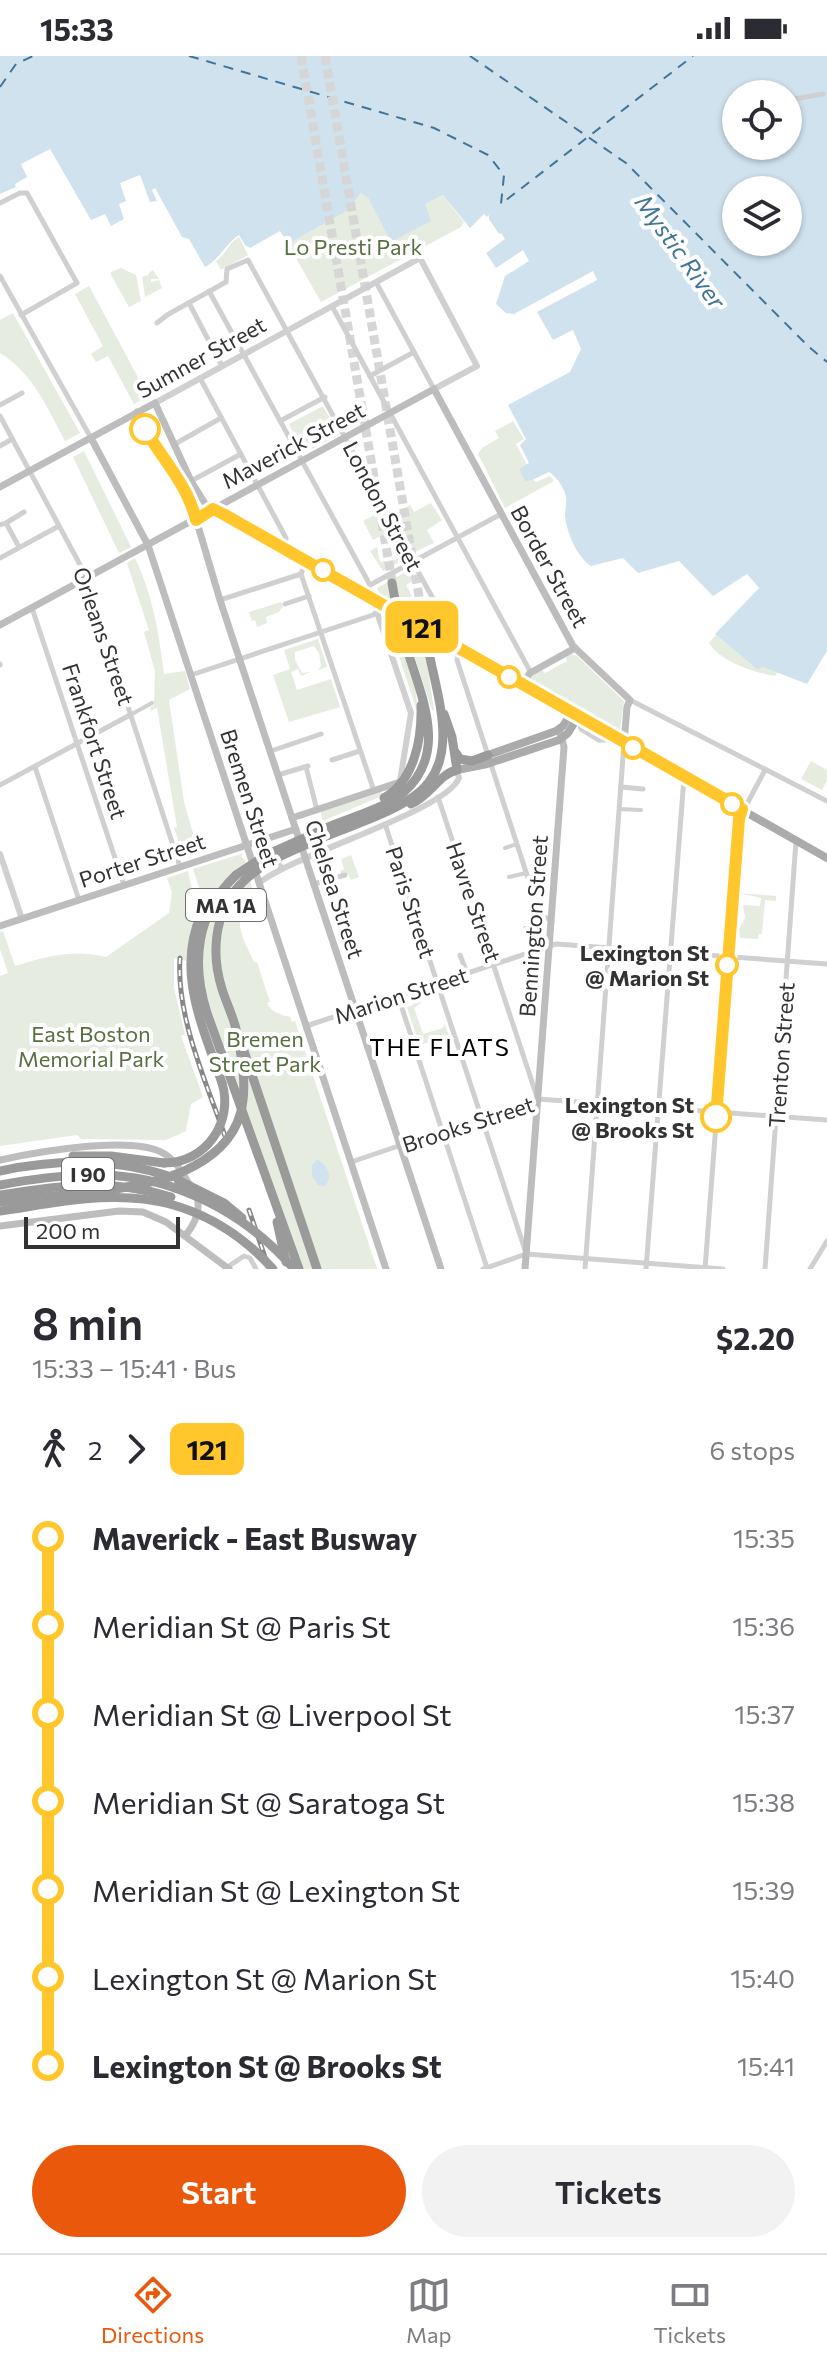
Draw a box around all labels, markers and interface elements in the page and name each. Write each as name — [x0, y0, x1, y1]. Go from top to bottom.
text: 15:33 — [40, 10, 114, 47]
map controls — [722, 80, 802, 256]
button: locate — [722, 80, 802, 160]
button: layers — [722, 176, 802, 256]
water label: Mystic River — [630, 188, 733, 315]
park label: Lo Presti Park — [284, 233, 422, 260]
street label: Sumner Street — [132, 310, 270, 404]
street label: Maverick Street — [217, 396, 369, 494]
unlabelled marker — [130, 414, 160, 444]
street label: London Street — [337, 436, 429, 576]
street label: Border Street — [505, 500, 595, 632]
unlabelled marker — [312, 559, 334, 581]
street label: Orleans Street — [68, 563, 140, 709]
line badge: 121 — [376, 601, 468, 653]
text: 121 — [401, 610, 443, 644]
street label: Frankfort Street — [57, 660, 133, 822]
unlabelled marker — [498, 666, 520, 688]
street label: Bremen Street — [215, 725, 285, 871]
unlabelled marker — [622, 737, 644, 759]
unlabelled marker — [721, 793, 743, 815]
street label: Chelsea Street — [300, 816, 370, 962]
street label: Porter Street — [76, 827, 208, 893]
street label: Bennington Street — [513, 834, 553, 1018]
street label: Havre Street — [441, 838, 507, 966]
street label: Paris Street — [380, 843, 442, 961]
road number: MA 1A — [186, 889, 266, 921]
place label: Lexington St @ Marion St — [580, 939, 709, 991]
marker: Lexington St @ Marion St — [716, 954, 738, 976]
street label: Marion Street — [331, 961, 471, 1029]
street label: Trenton Street — [762, 981, 800, 1129]
park label: East Boston Memorial Park — [18, 1020, 164, 1072]
park label: Bremen Street Park — [209, 1025, 321, 1077]
district label: THE FLATS — [369, 1032, 511, 1061]
street label: Brooks Street — [399, 1090, 537, 1158]
place label: Lexington St @ Brooks St — [565, 1091, 694, 1143]
marker: Lexington St @ Brooks St — [701, 1102, 731, 1132]
road number: I 90 — [62, 1158, 114, 1190]
scale bar — [24, 1213, 180, 1249]
text: 200 m — [36, 1217, 100, 1244]
text: 8 min — [32, 1295, 143, 1349]
text: $2.20 — [716, 1319, 795, 1356]
text: 15:33 – 15:41 · Bus — [32, 1352, 236, 1383]
icon: walk — [32, 1427, 76, 1471]
icon: forward — [114, 1427, 158, 1471]
text: 121 — [186, 1432, 228, 1466]
text: 2 — [88, 1434, 102, 1465]
text: 6 stops — [710, 1434, 795, 1465]
text: Maverick - East Busway — [92, 1519, 417, 1556]
text: 15:35 — [733, 1522, 795, 1553]
text: Meridian St @ Paris St — [92, 1607, 391, 1644]
text: 15:36 — [732, 1610, 795, 1641]
text: Meridian St @ Liverpool St — [92, 1695, 452, 1732]
text: 15:37 — [734, 1698, 795, 1729]
text: Meridian St @ Saratoga St — [92, 1783, 445, 1820]
text: 15:38 — [732, 1786, 795, 1817]
text: Meridian St @ Lexington St — [92, 1871, 460, 1908]
text: 15:39 — [732, 1874, 795, 1905]
text: Lexington St @ Marion St — [92, 1959, 437, 1996]
text: 15:40 — [730, 1962, 795, 1993]
text: Lexington St @ Brooks St — [92, 2047, 442, 2084]
text: 15:41 — [737, 2050, 795, 2081]
button: Start — [32, 2145, 406, 2237]
button: Tickets — [422, 2145, 795, 2237]
tab: Directions — [101, 2273, 204, 2348]
tab: Map — [406, 2273, 451, 2348]
tab: Tickets — [653, 2273, 726, 2348]

